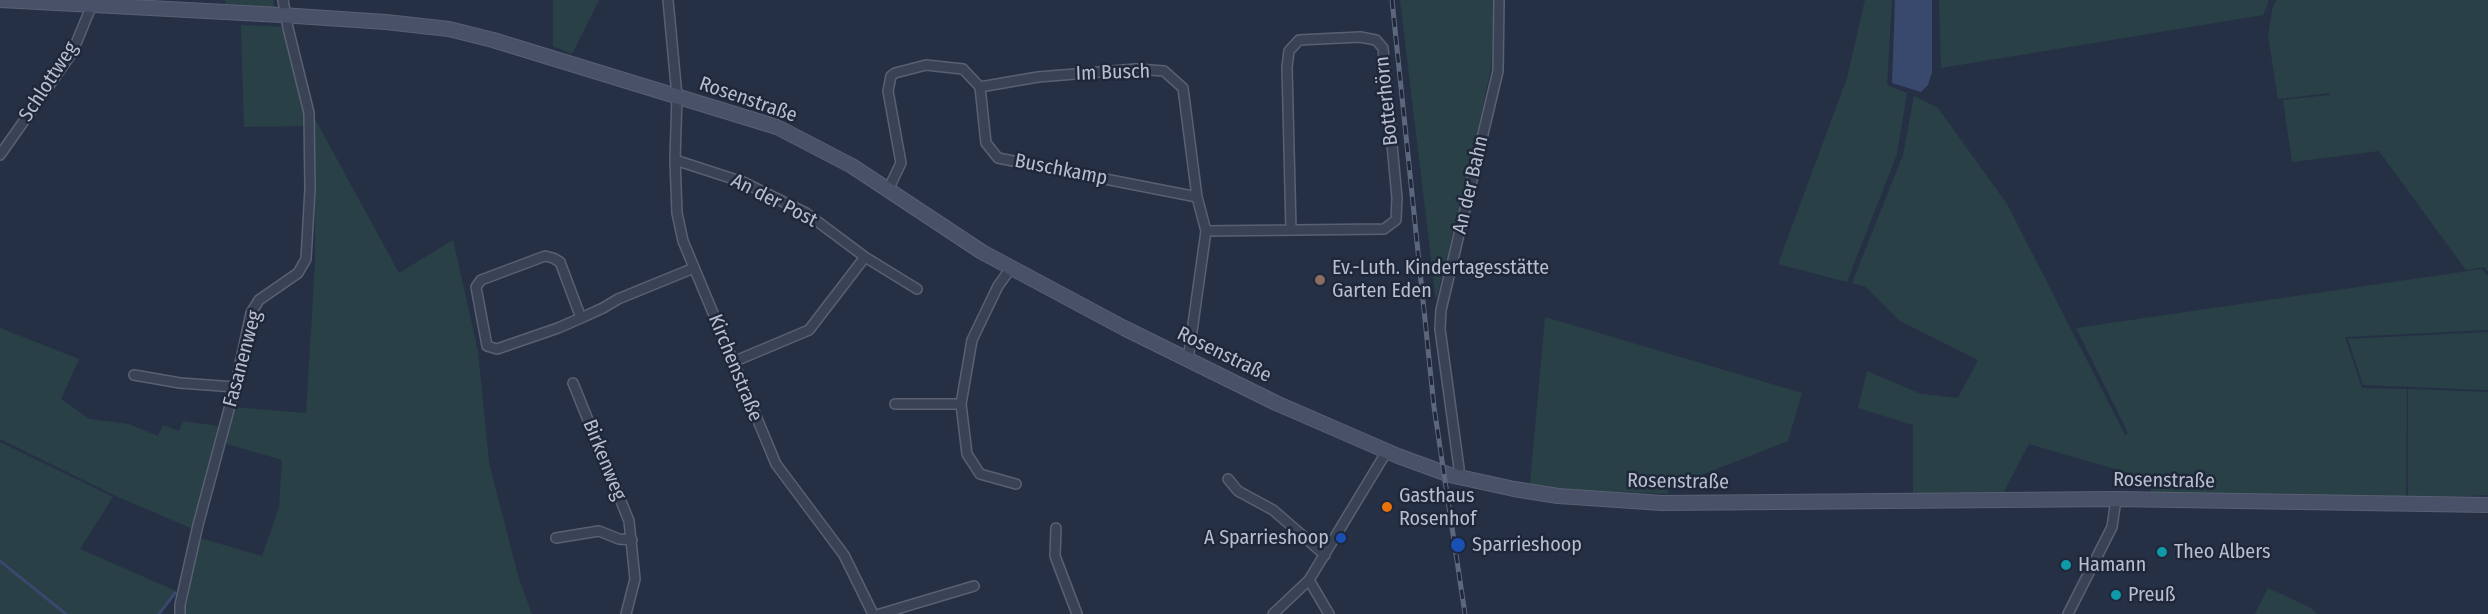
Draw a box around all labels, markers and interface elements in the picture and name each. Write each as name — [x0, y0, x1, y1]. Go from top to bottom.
street label: Schlottweg — [14, 38, 84, 126]
street label: Botterhörn — [1370, 55, 1404, 147]
street label: Im Busch — [1075, 60, 1151, 86]
street label: Rosenstraße — [696, 72, 800, 128]
street label: An der Bahn — [1448, 134, 1494, 236]
street label: Buschkamp — [1013, 149, 1109, 191]
street label: An der Post — [727, 169, 821, 233]
place label: Ev.-Luth. Kindertagesstätte Garten Eden — [1332, 256, 1549, 303]
marker: Ev.-Luth. Kindertagesstätte Garten Eden — [1313, 273, 1327, 287]
street label: Fasanenweg — [219, 308, 267, 410]
street label: Kirchenstraße — [703, 311, 767, 425]
street label: Rosenstraße — [1173, 322, 1275, 388]
street label: Birkenweg — [577, 416, 631, 504]
street label: Rosenstraße — [2113, 468, 2215, 494]
street label: Rosenstraße — [1627, 469, 1729, 495]
place label: Gasthaus Rosenhof — [1399, 484, 1476, 531]
marker: Gasthaus Rosenhof — [1380, 500, 1394, 514]
place label: A Sparrieshoop — [1204, 526, 1329, 550]
marker: A Sparrieshoop — [1334, 531, 1348, 545]
place label: Sparrieshoop — [1472, 533, 1582, 557]
marker: Sparrieshoop — [1449, 536, 1467, 554]
place label: Theo Albers — [2174, 540, 2270, 564]
marker: Theo Albers — [2155, 545, 2169, 559]
place label: Hamann — [2078, 553, 2146, 577]
marker: Hamann — [2059, 558, 2073, 572]
place label: Preuß — [2128, 583, 2176, 607]
marker: Preuß — [2109, 588, 2123, 602]

